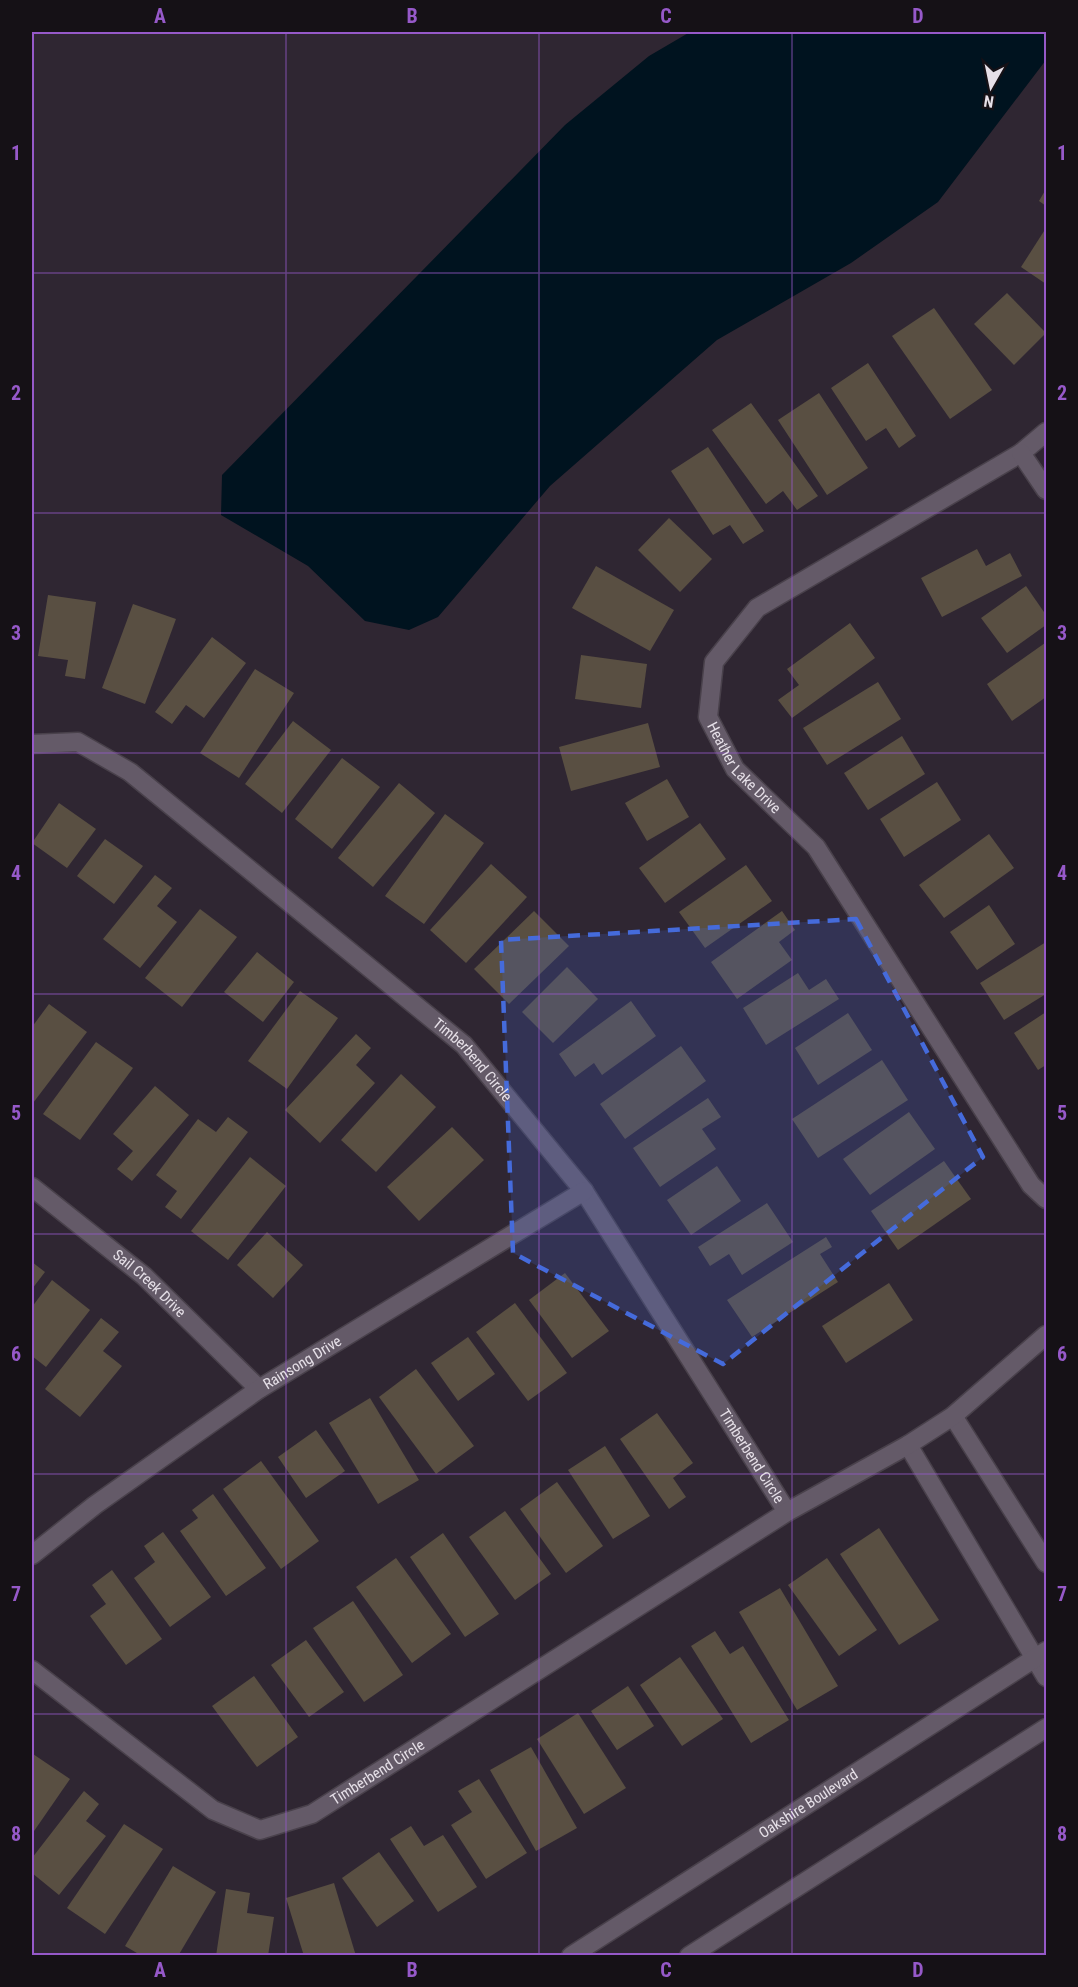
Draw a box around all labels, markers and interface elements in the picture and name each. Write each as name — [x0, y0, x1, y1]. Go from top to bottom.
text: A — [154, 4, 166, 28]
text: B — [406, 4, 418, 28]
text: C — [660, 4, 672, 28]
text: D — [912, 4, 924, 28]
north arrow — [961, 57, 1021, 117]
text: N — [982, 91, 995, 111]
text: 1 — [11, 141, 21, 165]
text: 1 — [1057, 141, 1067, 165]
text: 2 — [11, 381, 21, 405]
text: 2 — [1057, 381, 1067, 405]
text: 3 — [11, 621, 21, 645]
text: 3 — [1057, 621, 1067, 645]
street label: Heather Lake Drive — [703, 719, 785, 817]
text: 4 — [11, 861, 21, 885]
text: 4 — [1057, 861, 1067, 885]
street label: Timberbend Circle — [429, 1014, 516, 1105]
text: 5 — [11, 1101, 21, 1125]
text: 5 — [1057, 1101, 1067, 1125]
street label: Sail Creek Drive — [109, 1246, 190, 1321]
street label: Rainsong Drive — [260, 1332, 345, 1393]
text: 6 — [11, 1342, 21, 1366]
text: 6 — [1057, 1342, 1067, 1366]
street label: Timberbend Circle — [715, 1406, 788, 1506]
text: 7 — [11, 1582, 21, 1606]
text: 7 — [1057, 1582, 1067, 1606]
street label: Timberbend Circle — [327, 1736, 428, 1809]
street label: Oakshire Boulevard — [755, 1765, 861, 1842]
text: 8 — [11, 1822, 21, 1846]
text: 8 — [1057, 1822, 1067, 1846]
text: A — [154, 1958, 166, 1982]
text: B — [406, 1958, 418, 1982]
text: C — [660, 1958, 672, 1982]
text: D — [912, 1958, 924, 1982]

